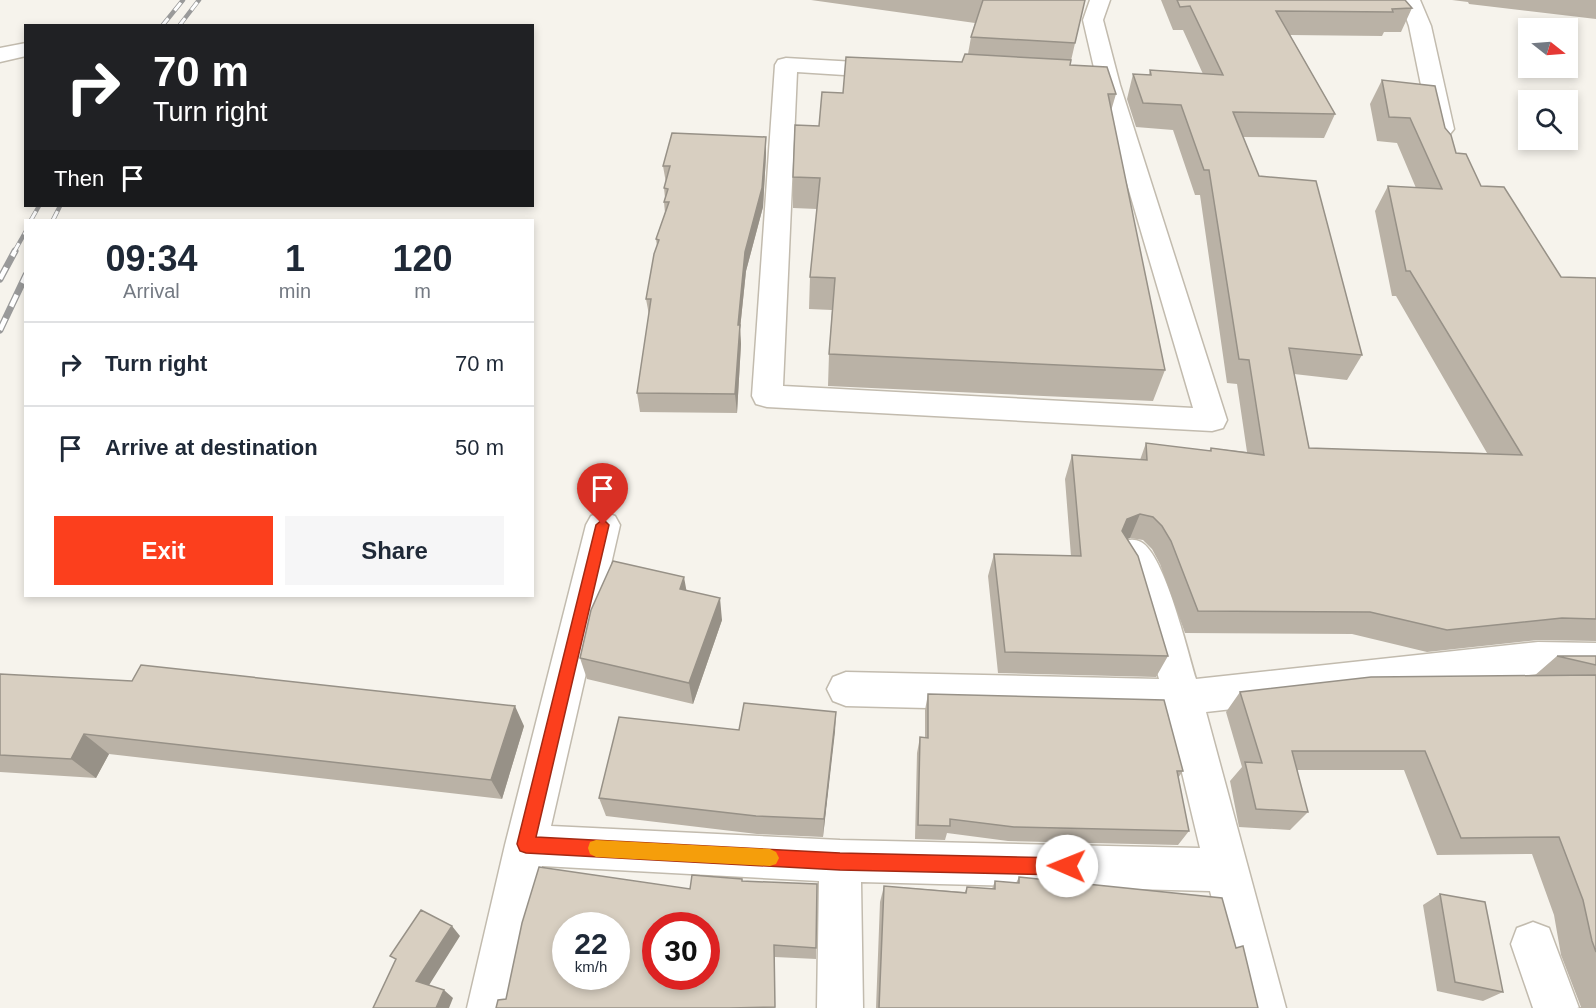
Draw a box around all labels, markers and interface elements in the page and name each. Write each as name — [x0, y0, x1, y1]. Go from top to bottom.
north arrow — [1518, 18, 1578, 78]
map controls — [1518, 18, 1578, 150]
icon: right — [54, 48, 132, 126]
text: 70 m — [153, 48, 249, 95]
button: search — [1518, 90, 1578, 150]
text: Turn right — [153, 97, 268, 127]
icon: arrive — [116, 162, 149, 195]
text: Then — [54, 166, 104, 191]
text: 09:34 — [105, 238, 197, 279]
text: 1 — [285, 238, 305, 279]
text: 120 — [392, 238, 453, 279]
text: Arrival — [123, 280, 180, 302]
text: min — [279, 280, 311, 302]
text: m — [414, 280, 431, 302]
icon: right — [54, 348, 87, 381]
text: Turn right — [105, 351, 207, 376]
text: 70 m — [455, 351, 504, 376]
icon: arrive — [54, 432, 87, 465]
text: Arrive at destination — [105, 435, 318, 460]
text: 50 m — [455, 435, 504, 460]
pin — [577, 463, 628, 525]
icon: arrive — [586, 472, 619, 505]
button: Exit — [54, 516, 273, 585]
button: Share — [285, 516, 504, 585]
position arrow — [1035, 834, 1099, 898]
speed limit sign: 30 — [642, 912, 720, 990]
text: 22 — [574, 927, 608, 960]
text: km/h — [575, 958, 607, 975]

